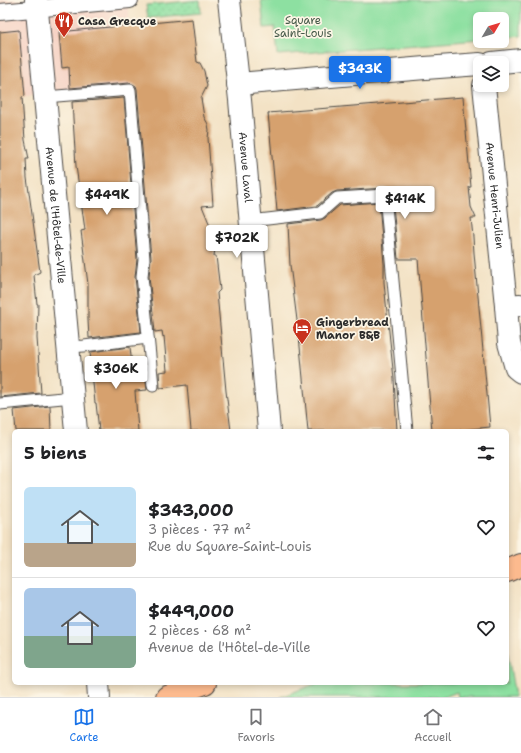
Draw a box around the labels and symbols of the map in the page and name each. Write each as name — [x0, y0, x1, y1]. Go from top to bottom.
restaurant icon: Casa Grecque — [53, 10, 75, 38]
north arrow — [473, 12, 509, 48]
park label: Square Saint-Louis — [274, 13, 332, 41]
place label: Casa Grecque — [78, 14, 157, 29]
pin: $343K — [332, 56, 388, 90]
street label: Avenue Laval — [235, 131, 256, 204]
street label: Avenue Henri-Julien — [482, 141, 507, 250]
street label: Avenue de l'Hôtel-de-Ville — [42, 146, 69, 284]
pin: $449K — [79, 182, 135, 216]
pin: $414K — [377, 186, 433, 220]
pin: $702K — [209, 225, 265, 259]
place label: Gingerbread Manor B&B — [316, 315, 389, 343]
hotel icon: Gingerbread Manor B&B — [291, 317, 313, 345]
pin: $306K — [88, 356, 144, 390]

